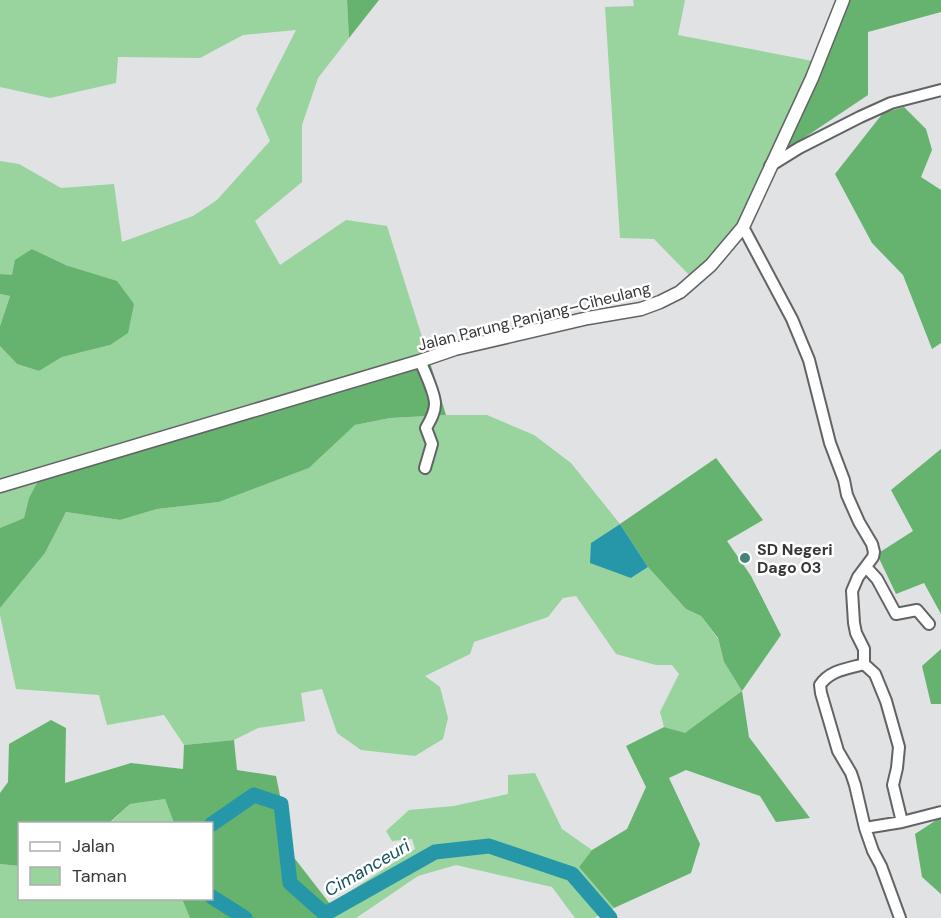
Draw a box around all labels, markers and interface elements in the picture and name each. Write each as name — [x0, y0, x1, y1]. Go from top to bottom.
street label: Jalan Parung Panjang–Ciheulang — [416, 277, 653, 356]
place label: SD Negeri Dago 03 — [757, 539, 833, 578]
marker: SD Negeri Dago 03 — [738, 551, 752, 565]
legend — [18, 822, 213, 900]
water label: Cimanceuri — [320, 833, 415, 902]
text: Jalan — [72, 834, 115, 858]
text: Taman — [72, 864, 127, 888]

